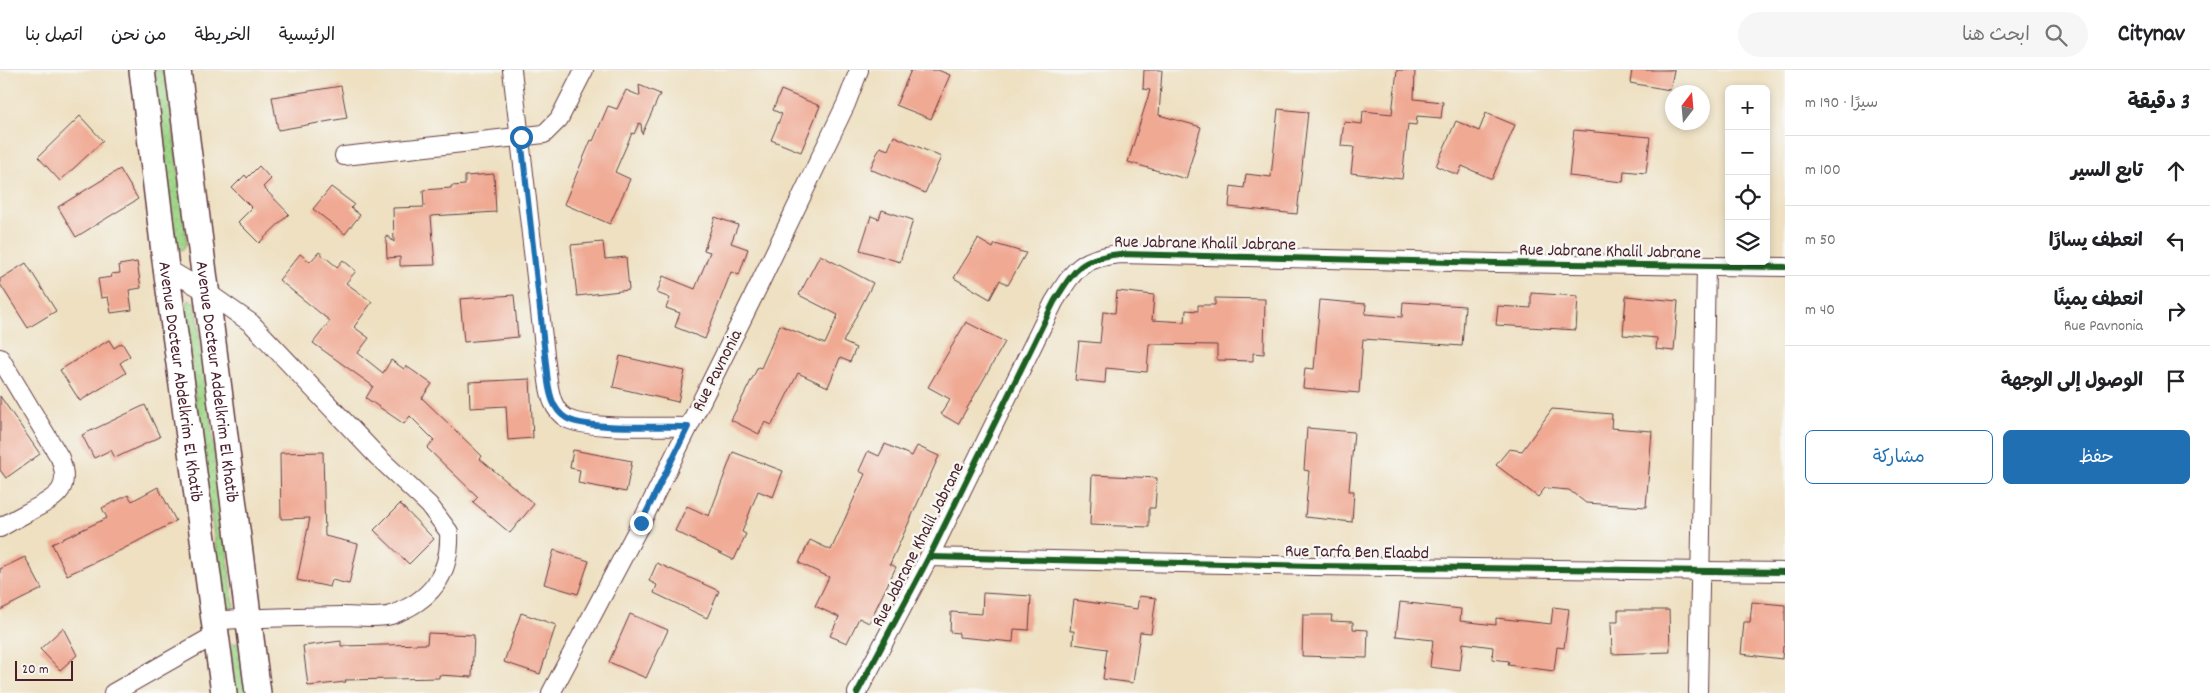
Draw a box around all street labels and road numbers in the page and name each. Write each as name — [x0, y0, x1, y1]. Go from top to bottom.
street label: Rue Jabrane Khalil Jabrane — [1114, 230, 1296, 259]
street label: Rue Jabrane Khalil Jabrane — [1519, 238, 1701, 267]
street label: Avenue Docteur Addelkrim El Khatib — [188, 259, 243, 504]
street label: Avenue Docteur Abdelkrim El Khatib — [150, 260, 208, 504]
street label: Rue Pavnonia — [687, 325, 750, 416]
street label: Rue Jabrane Khalil Jabrane — [867, 458, 972, 632]
street label: Rue Tarfa Ben Elaabd — [1285, 540, 1429, 567]

